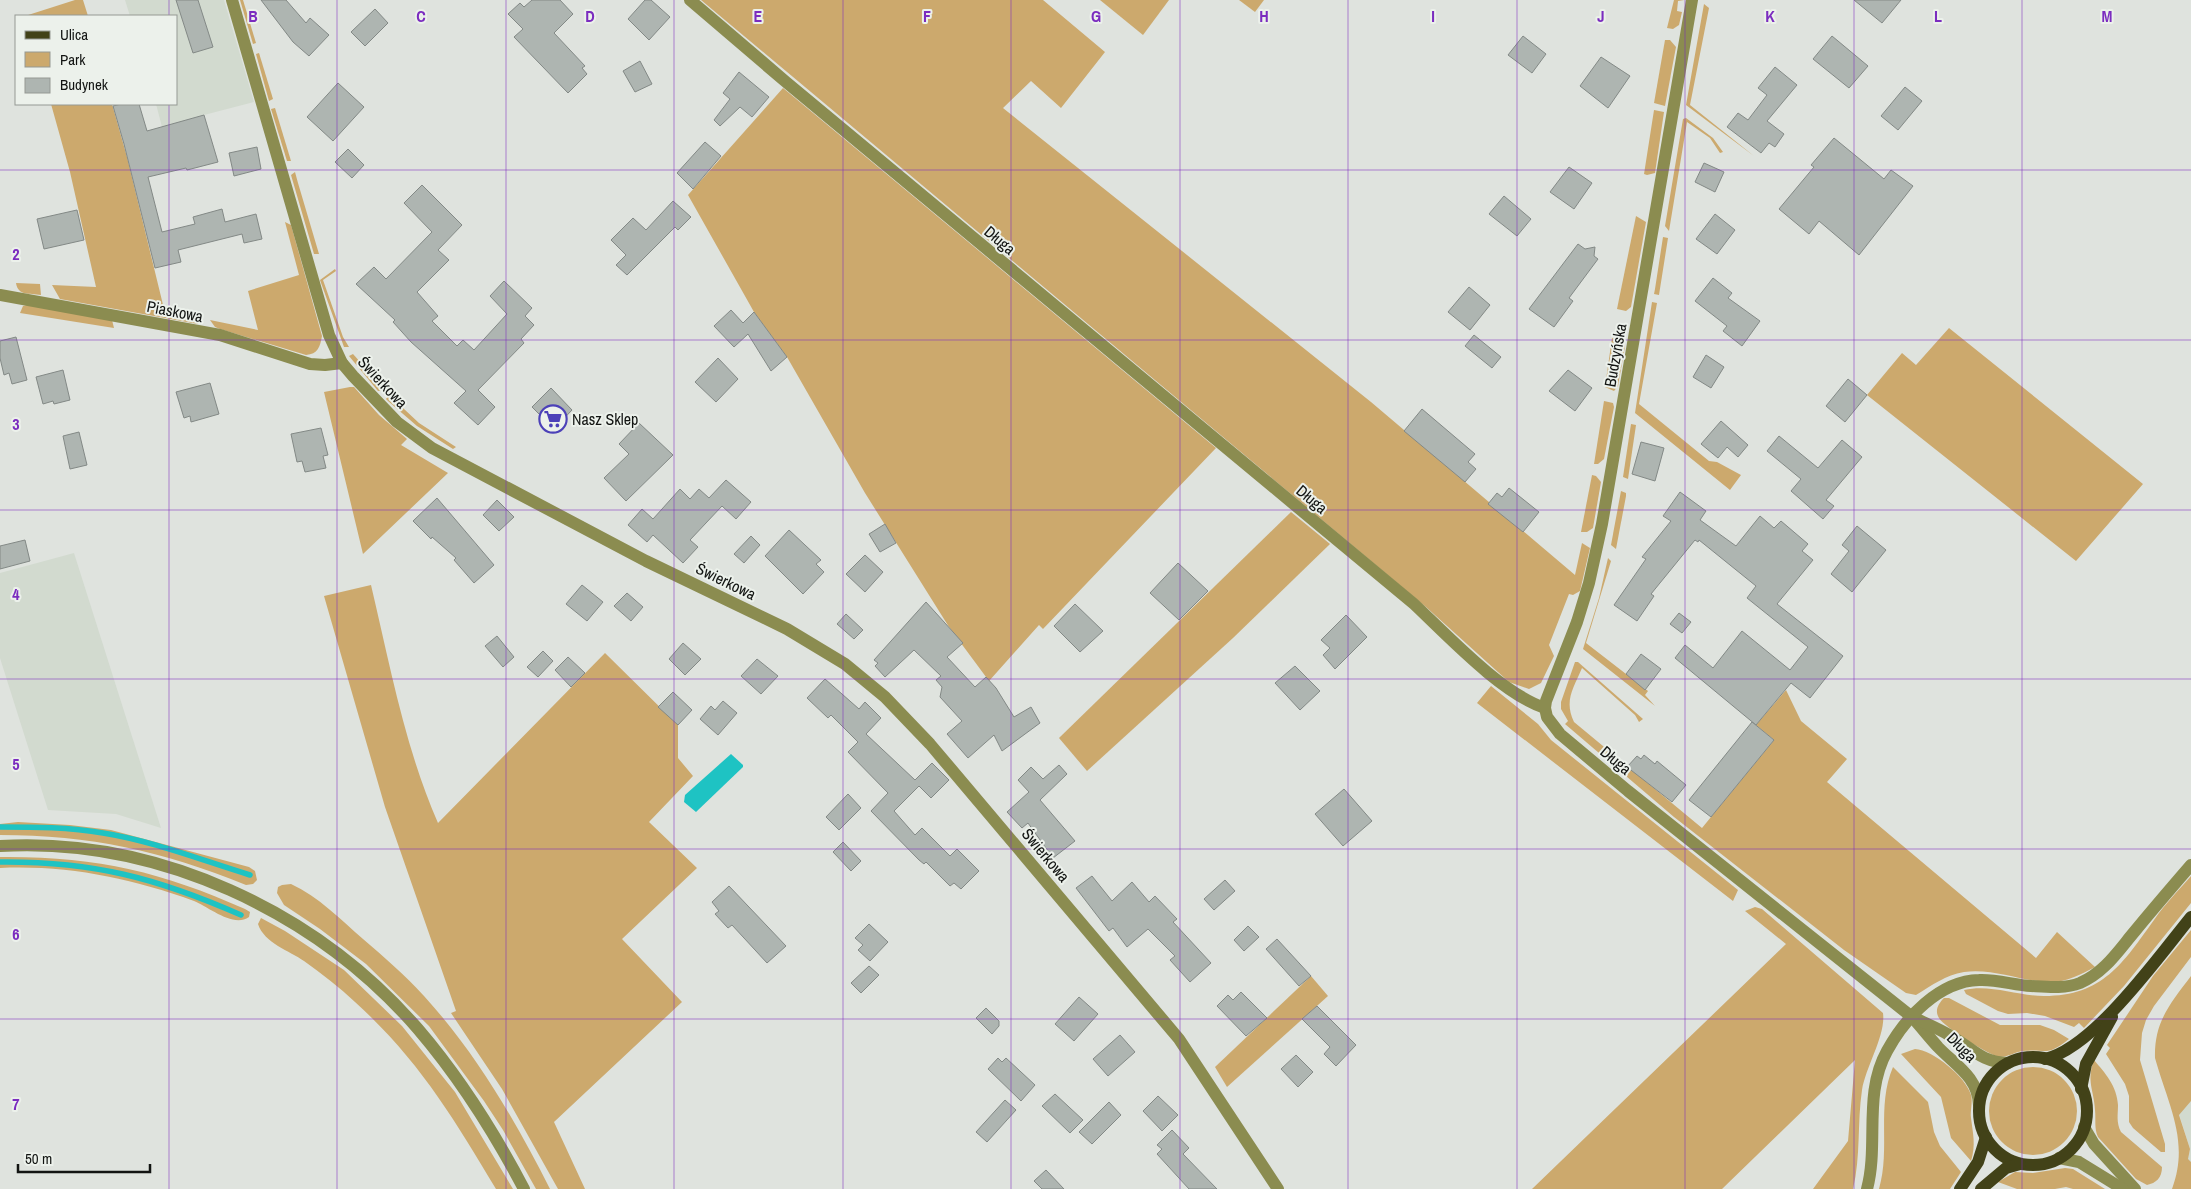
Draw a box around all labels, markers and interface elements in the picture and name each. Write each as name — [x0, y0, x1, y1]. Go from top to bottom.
text: B — [248, 5, 258, 27]
text: C — [416, 5, 426, 27]
text: D — [585, 5, 595, 27]
text: E — [754, 5, 763, 27]
text: F — [923, 5, 931, 27]
text: G — [1091, 5, 1101, 27]
text: H — [1259, 5, 1269, 27]
text: I — [1431, 5, 1435, 27]
text: J — [1597, 5, 1605, 27]
text: K — [1765, 5, 1775, 27]
text: L — [1934, 5, 1942, 27]
text: M — [2102, 5, 2113, 27]
legend — [15, 15, 178, 105]
text: Ulica — [60, 24, 88, 45]
text: Park — [60, 49, 86, 70]
text: Budynek — [60, 74, 109, 95]
street label: Długa — [980, 221, 1021, 260]
text: 2 — [12, 243, 20, 265]
street label: Piaskowa — [145, 295, 206, 327]
street label: Budzyńska — [1599, 321, 1632, 389]
street label: Świerkowa — [353, 351, 413, 413]
supermarket icon: Nasz Sklep — [538, 404, 568, 434]
place label: Nasz Sklep — [572, 408, 638, 430]
text: 3 — [12, 413, 20, 435]
street label: Długa — [1292, 480, 1333, 519]
street label: Świerkowa — [692, 557, 760, 605]
text: 4 — [12, 583, 20, 605]
street label: Długa — [1596, 741, 1637, 780]
text: 5 — [12, 753, 20, 775]
street label: Świerkowa — [1017, 823, 1075, 887]
text: 6 — [12, 923, 20, 945]
street label: Długa — [1942, 1027, 1982, 1067]
text: 7 — [12, 1093, 20, 1115]
scale bar — [18, 1142, 150, 1174]
text: 50 m — [25, 1148, 52, 1169]

